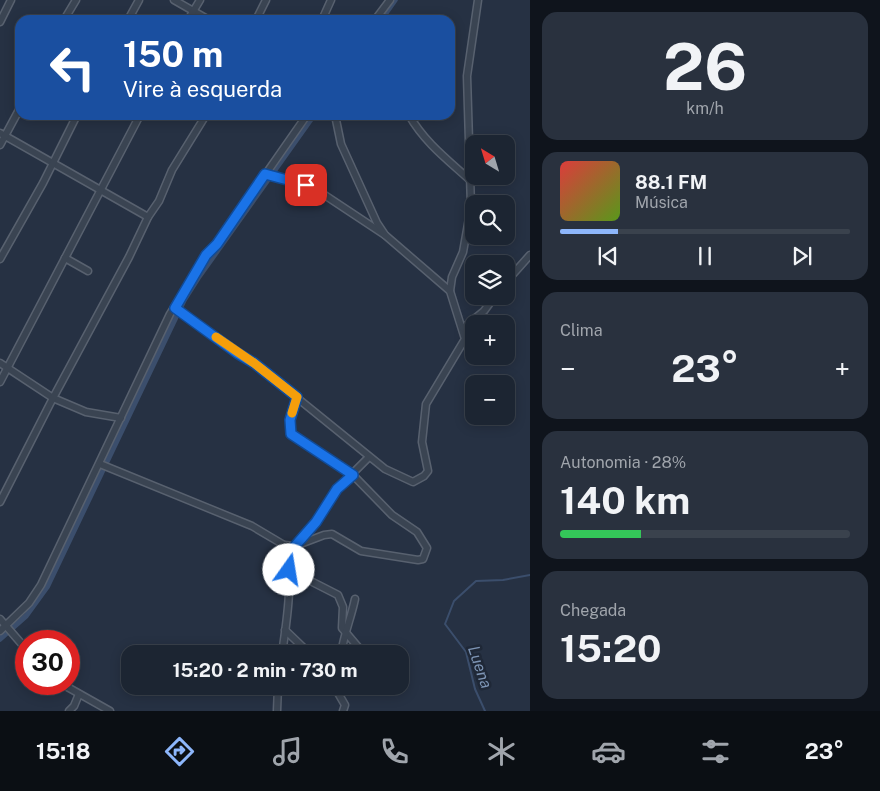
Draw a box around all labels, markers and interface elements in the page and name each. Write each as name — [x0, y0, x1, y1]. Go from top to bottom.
text: 26 — [663, 28, 747, 105]
text: 150 m — [123, 34, 223, 75]
icon: left — [40, 35, 105, 100]
text: Vire à esquerda — [123, 76, 282, 102]
text: km/h — [686, 99, 724, 118]
north arrow — [465, 135, 515, 185]
map controls — [465, 135, 515, 425]
pin — [285, 164, 327, 206]
icon: arrive — [292, 171, 320, 199]
text: 88.1 FM — [635, 171, 707, 193]
text: Música — [635, 193, 688, 212]
button: search — [465, 195, 515, 245]
icon: previous — [594, 242, 622, 270]
icon: pause — [691, 242, 719, 270]
icon: next — [788, 242, 816, 270]
button: layers — [465, 255, 515, 305]
button: + — [465, 315, 515, 365]
text: Clima — [560, 321, 603, 340]
text: 23° — [671, 346, 739, 391]
text: − — [560, 352, 576, 385]
text: + — [834, 352, 850, 385]
button: − — [465, 375, 515, 425]
text: Autonomia · 28% — [560, 453, 686, 472]
text: 140 km — [560, 478, 690, 523]
position arrow — [262, 543, 314, 595]
text: Chegada — [560, 601, 626, 620]
text: 15:20 — [560, 626, 662, 671]
speed limit sign: 30 — [15, 630, 80, 695]
water label: Luena — [464, 643, 496, 691]
text: 15:20 · 2 min · 730 m — [172, 659, 358, 681]
icon: directions — [162, 734, 197, 769]
icon: music — [270, 734, 305, 769]
icon: phone — [377, 734, 412, 769]
icon: climate — [484, 734, 519, 769]
icon: car — [591, 734, 626, 769]
icon: filters — [698, 734, 733, 769]
text: 15:18 — [36, 738, 90, 764]
text: 23° — [805, 738, 844, 764]

